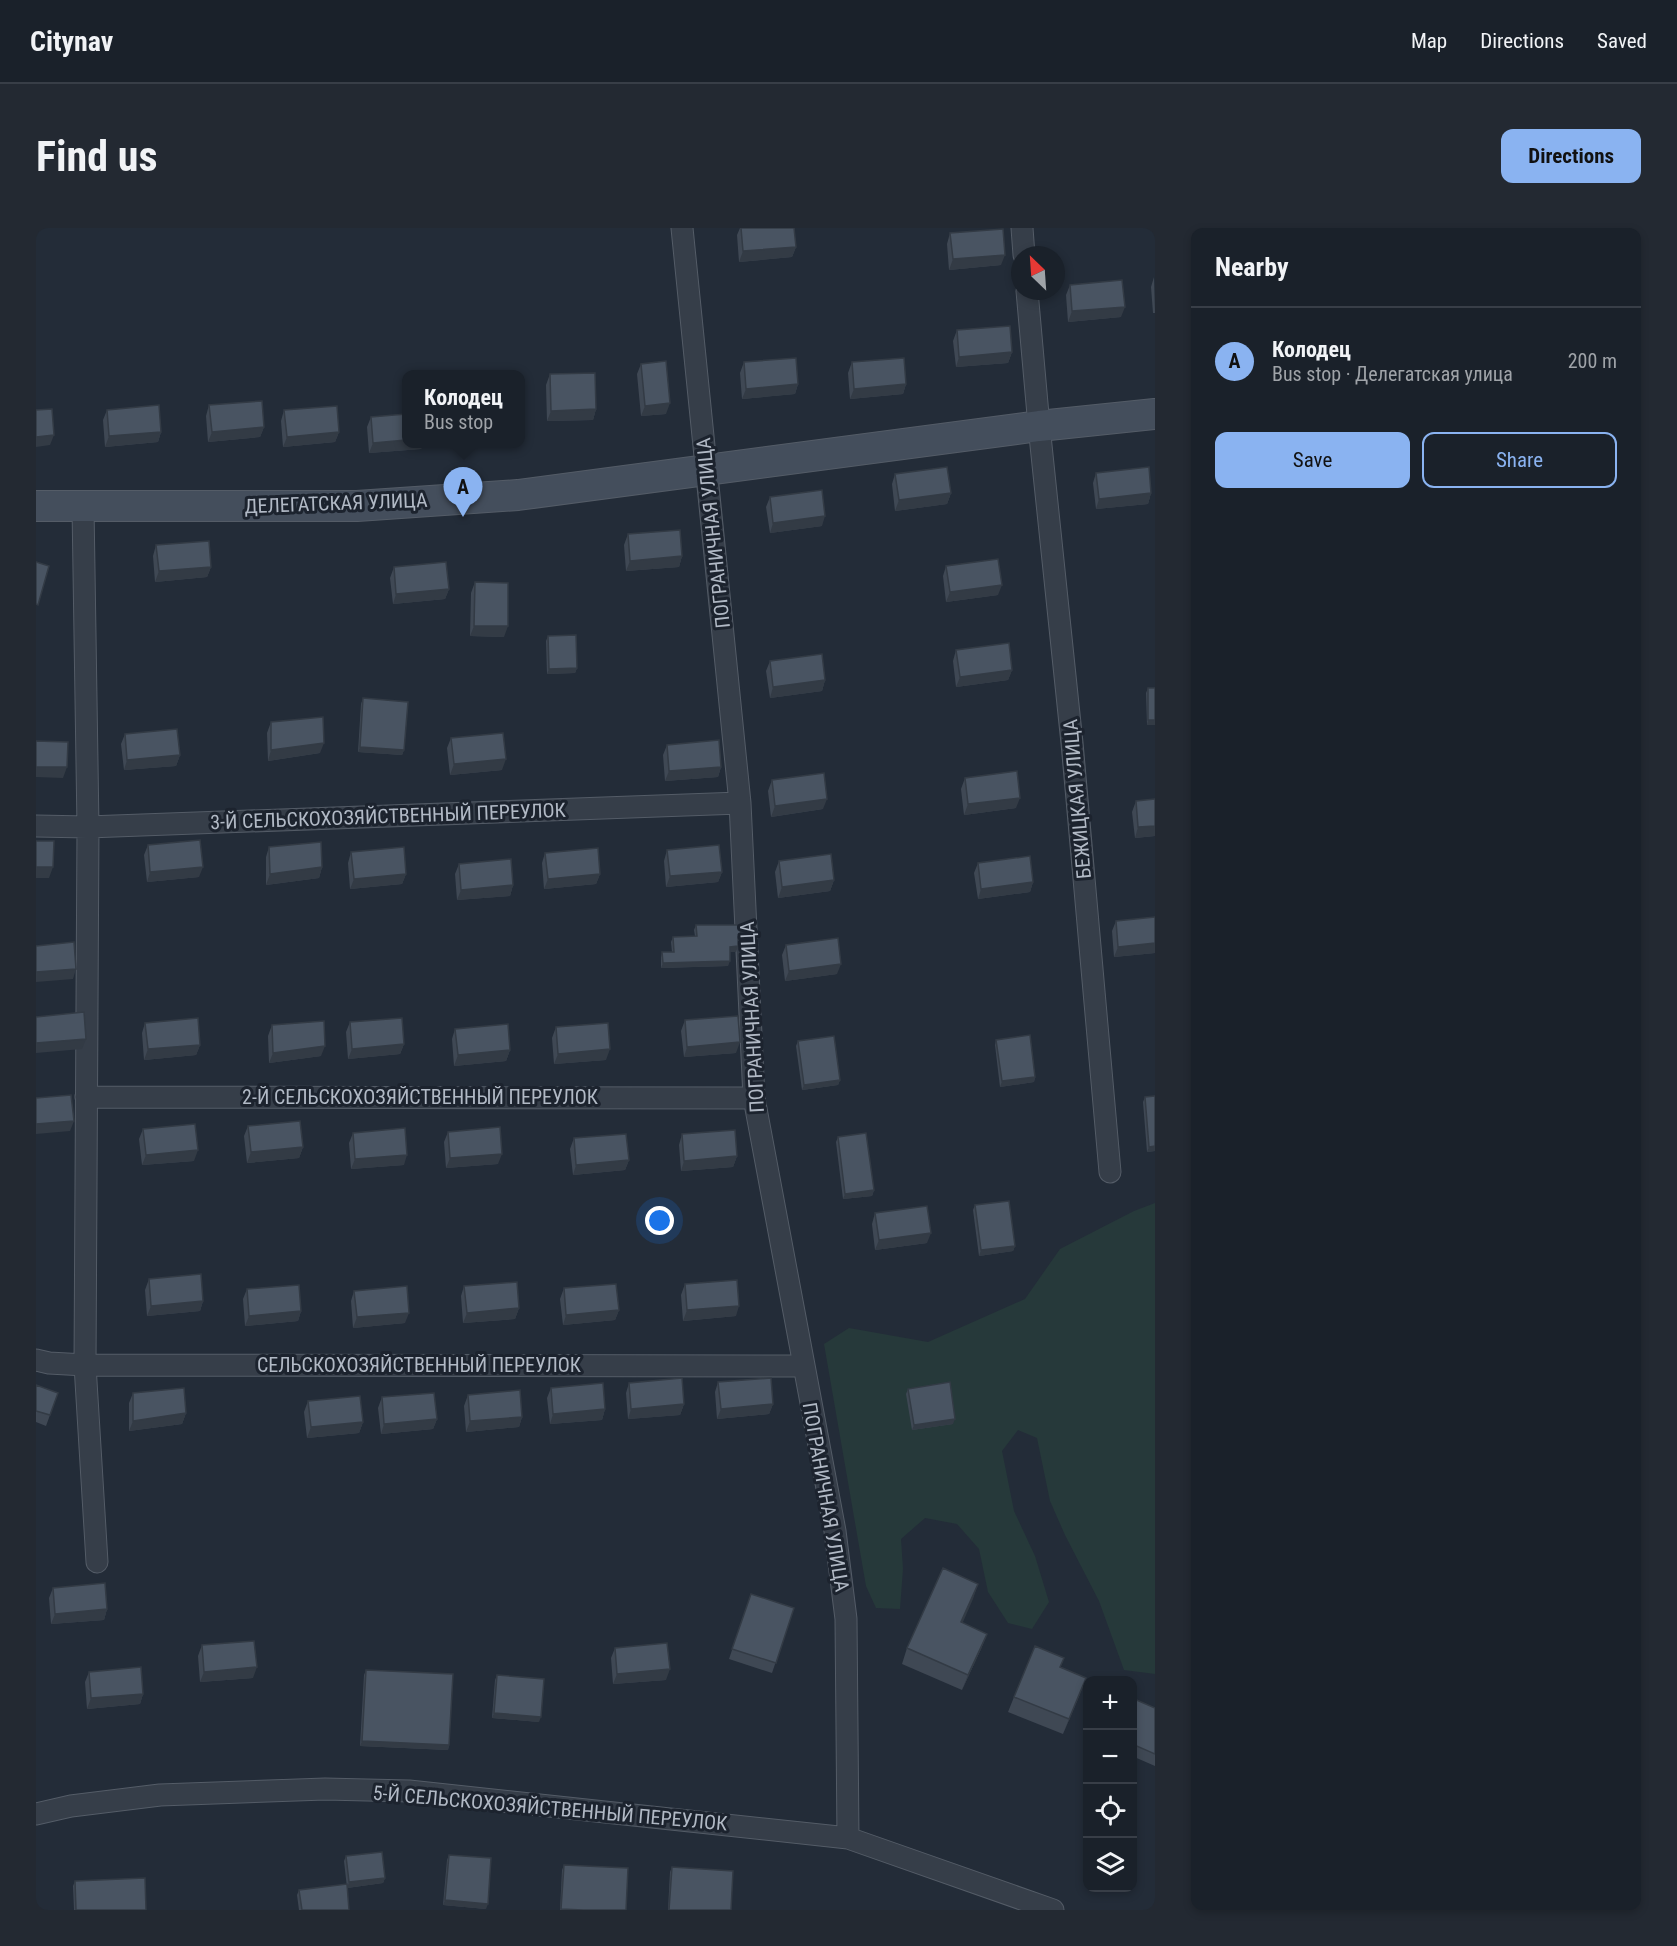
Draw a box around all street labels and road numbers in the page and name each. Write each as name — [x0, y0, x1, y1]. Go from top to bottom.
street label: ПОГРАНИЧНАЯ УЛИЦА — [691, 436, 735, 630]
street label: ДЕЛЕГАТСКАЯ УЛИЦА — [244, 488, 428, 518]
street label: БЕЖИЦКАЯ УЛИЦА — [1058, 718, 1096, 880]
street label: 3-Й СЕЛЬСКОХОЗЯЙСТВЕННЫЙ ПЕРЕУЛОК — [210, 798, 567, 834]
street label: ПОГРАНИЧНАЯ УЛИЦА — [735, 920, 769, 1113]
street label: 2-Й СЕЛЬСКОХОЗЯЙСТВЕННЫЙ ПЕРЕУЛОК — [242, 1085, 599, 1109]
street label: СЕЛЬСКОХОЗЯЙСТВЕННЫЙ ПЕРЕУЛОК — [257, 1353, 582, 1377]
street label: ПОГРАНИЧНАЯ УЛИЦА — [798, 1401, 855, 1594]
street label: 5-Й СЕЛЬСКОХОЗЯЙСТВЕННЫЙ ПЕРЕУЛОК — [372, 1781, 729, 1836]

